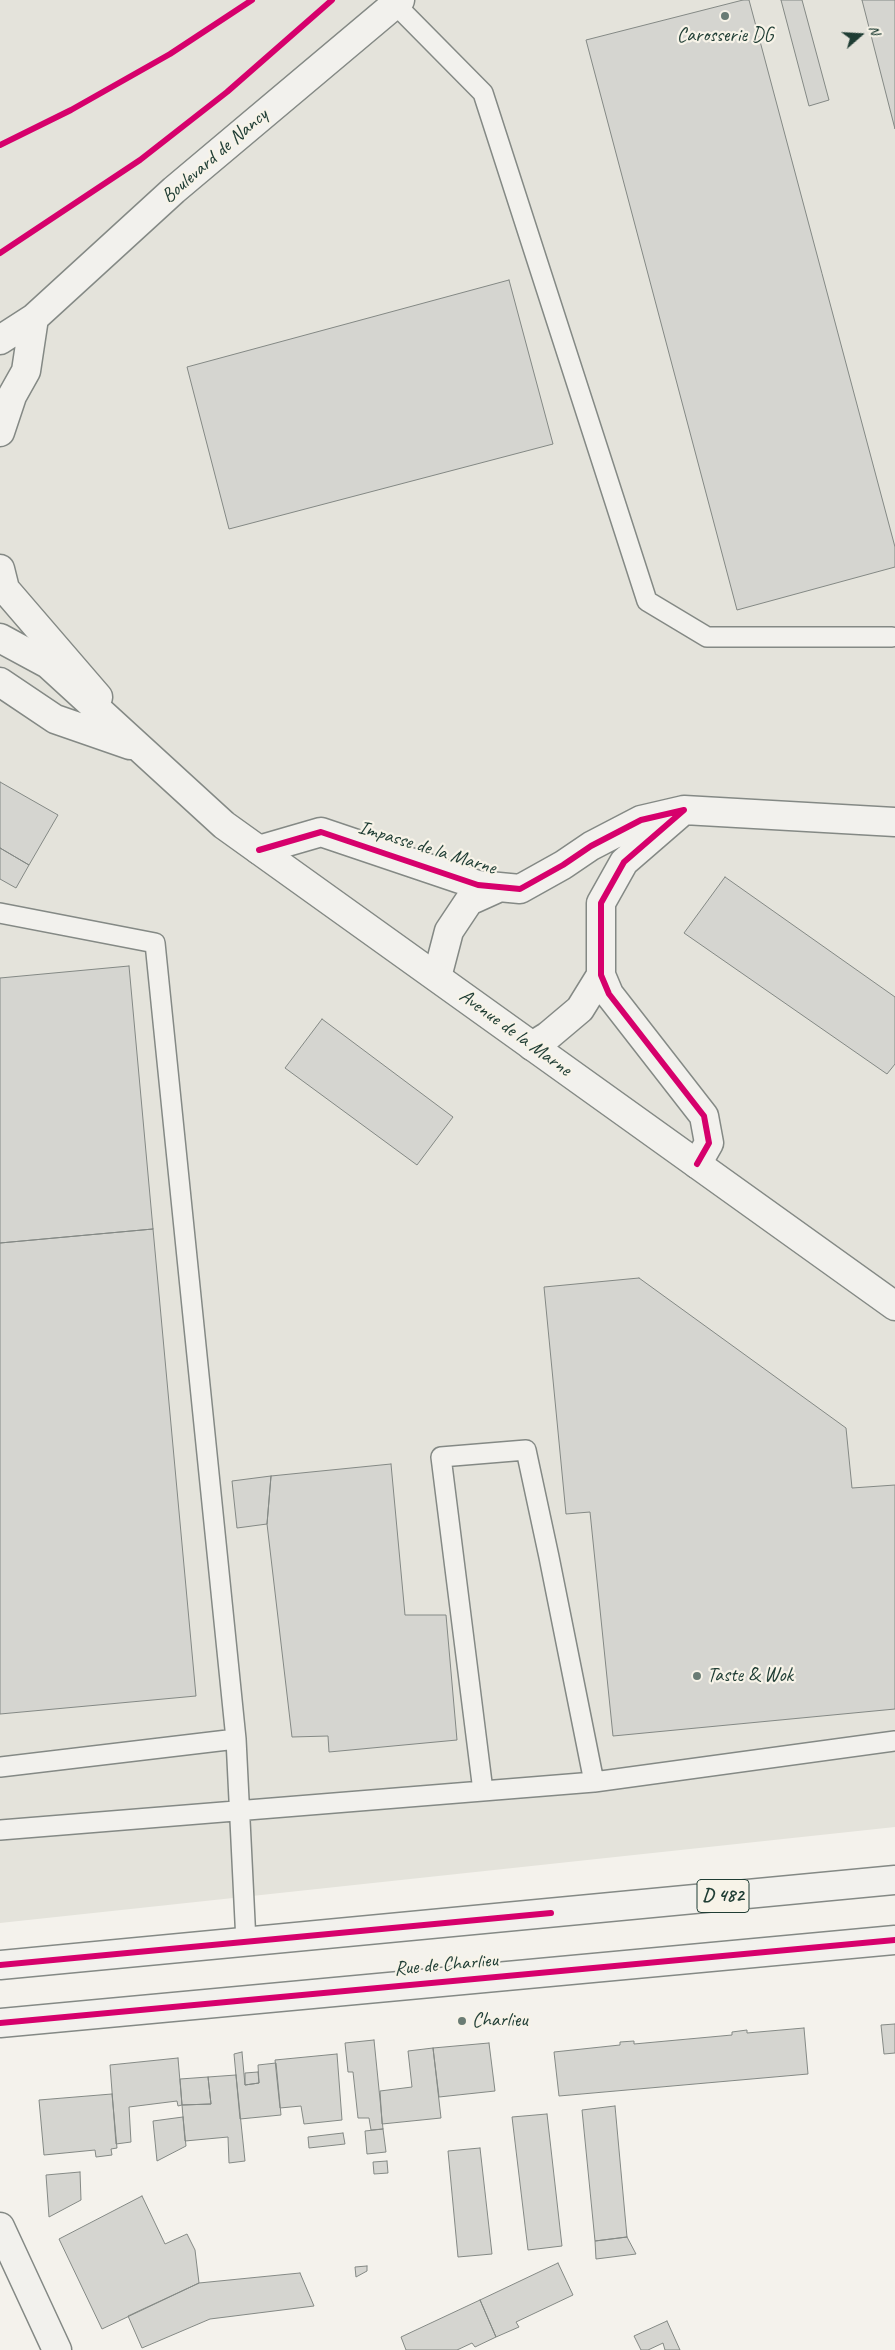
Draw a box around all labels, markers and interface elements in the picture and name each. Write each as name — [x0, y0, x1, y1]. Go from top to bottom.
marker: Carosserie DG — [719, 10, 731, 22]
north arrow — [835, 10, 885, 60]
text: N — [865, 23, 884, 37]
place label: Carosserie DG — [677, 24, 773, 48]
street label: Boulevard de Nancy — [157, 103, 273, 209]
street label: Impasse de la Marne — [355, 816, 499, 880]
street label: Avenue de la Marne — [454, 984, 576, 1082]
place label: Taste & Wok — [707, 1664, 793, 1688]
marker: Taste & Wok — [691, 1670, 703, 1682]
road number: D 482 — [697, 1880, 749, 1912]
street label: Rue de Charlieu — [393, 1949, 499, 1981]
place label: Charlieu — [472, 2009, 528, 2033]
marker: Charlieu — [456, 2015, 468, 2027]

